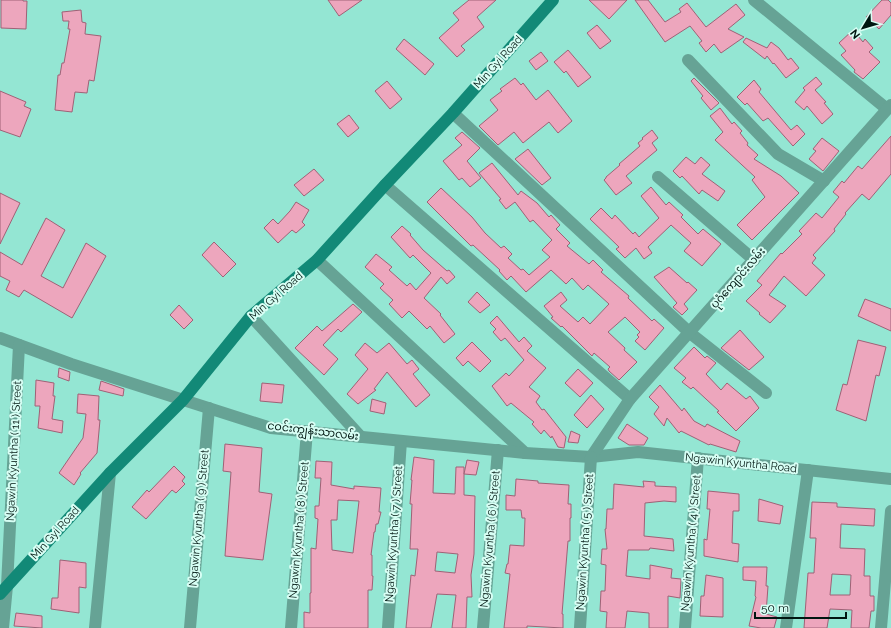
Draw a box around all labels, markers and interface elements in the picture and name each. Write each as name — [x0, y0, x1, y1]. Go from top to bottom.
north arrow — [843, 8, 883, 48]
text: N — [848, 27, 863, 41]
street label: Min Gyi Road — [471, 33, 525, 91]
street label: ပုဂံကျောင်းလမ်း — [707, 244, 770, 312]
street label: Min Gyi Road — [247, 269, 306, 323]
street label: Ngawin Kyuntha ( 11 ) Street — [4, 380, 24, 521]
street label: ငဝင်းကျွန်းသာလမ်း — [266, 418, 360, 446]
street label: Ngawin Kyuntha ( 9 ) Street — [187, 449, 211, 587]
street label: Ngawin Kyuntha Road — [684, 451, 798, 475]
street label: Ngawin Kyuntha ( 8 ) Street — [287, 461, 311, 599]
street label: Ngawin Kyuntha ( 7 ) Street — [383, 465, 405, 603]
street label: Ngawin Kyuntha ( 6 ) Street — [478, 470, 502, 608]
street label: Ngawin Kyuntha ( 5 ) Street — [574, 473, 596, 611]
street label: Ngawin Kyuntha ( 4 ) Street — [679, 474, 703, 612]
street label: Min Gyi Road — [28, 504, 82, 562]
scale bar — [755, 594, 846, 620]
text: 50 m — [761, 601, 789, 615]

